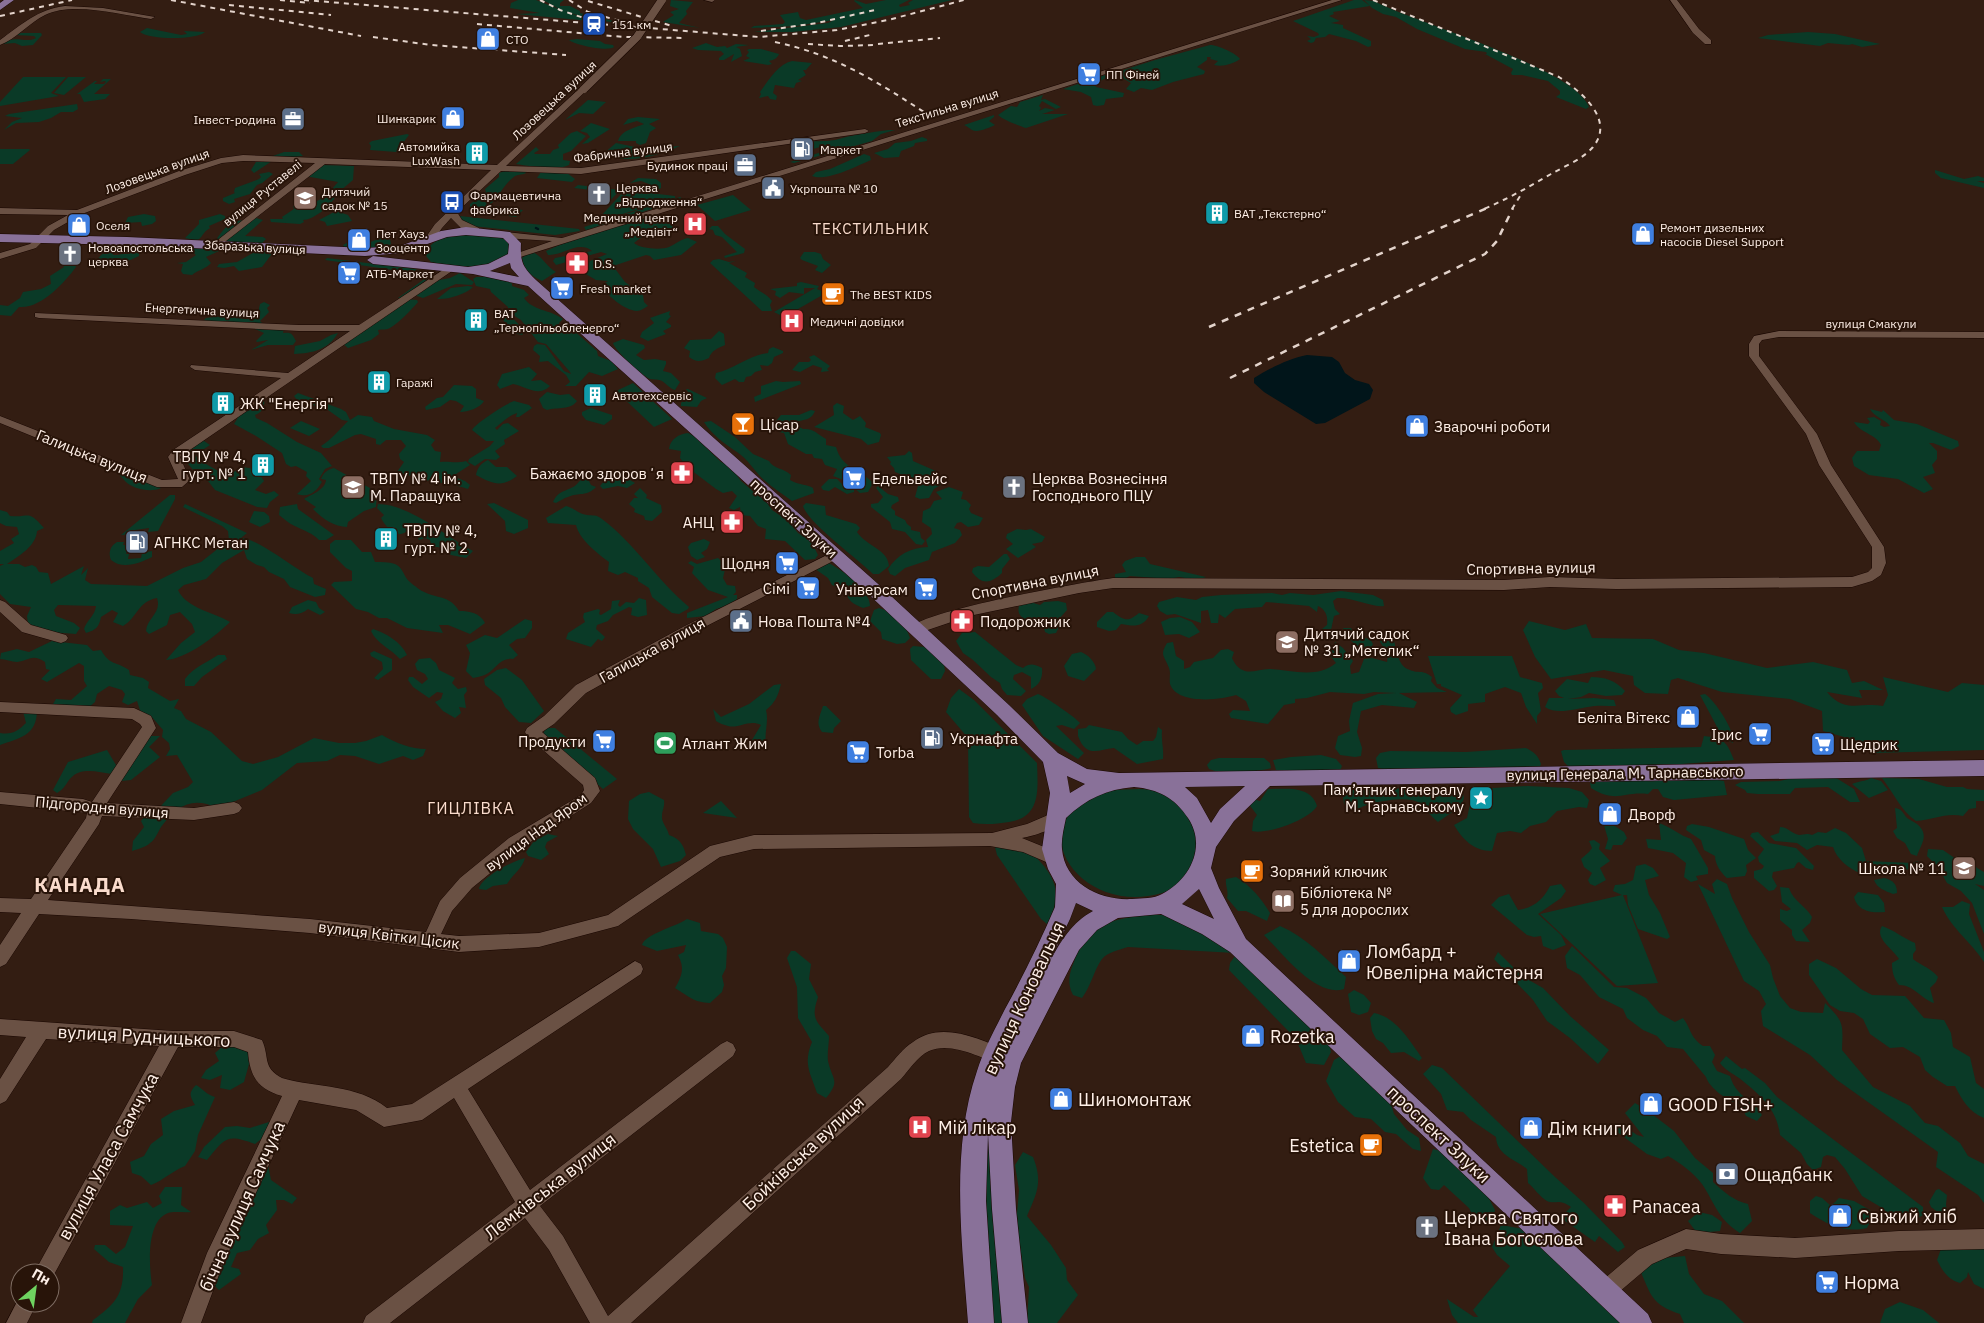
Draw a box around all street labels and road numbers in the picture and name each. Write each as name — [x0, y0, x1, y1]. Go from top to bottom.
street label: Лозовецька вулиця — [509, 57, 599, 143]
street label: Текстильна вулиця — [894, 85, 1000, 131]
street label: Фабрична вулиця — [572, 138, 674, 166]
street label: Лозовецька вулиця — [103, 145, 211, 197]
street label: вулиця Руставелі — [220, 157, 304, 229]
street label: Збаразька вулиця — [204, 237, 306, 257]
street label: Енергетична вулиця — [145, 300, 259, 320]
street label: вулиця Смакули — [1825, 316, 1917, 331]
street label: Галицька вулиця — [34, 425, 150, 487]
street label: проспект Злуки — [746, 474, 842, 562]
street label: Спортивна вулиця — [1466, 557, 1596, 579]
street label: Спортивна вулиця — [970, 560, 1100, 604]
street label: Галицька вулиця — [596, 613, 708, 687]
street label: вулиця Генерала М. Тарнавського — [1506, 761, 1744, 785]
street label: вулиця Над Яром — [481, 788, 591, 876]
street label: Підгородня вулиця — [34, 792, 170, 822]
street label: вулиця Квітки Цісик — [317, 917, 461, 953]
street label: вулиця Коновальця — [979, 918, 1069, 1078]
street label: вулиця Рудницького — [57, 1020, 231, 1052]
street label: вулиця Уласа Самчука — [52, 1068, 164, 1244]
street label: проспект Злуки — [1383, 1080, 1495, 1188]
street label: Бойківська вулиця — [737, 1091, 869, 1215]
street label: бічна вулиця Самчука — [194, 1117, 290, 1295]
street label: Лемківська вулиця — [480, 1127, 620, 1245]

